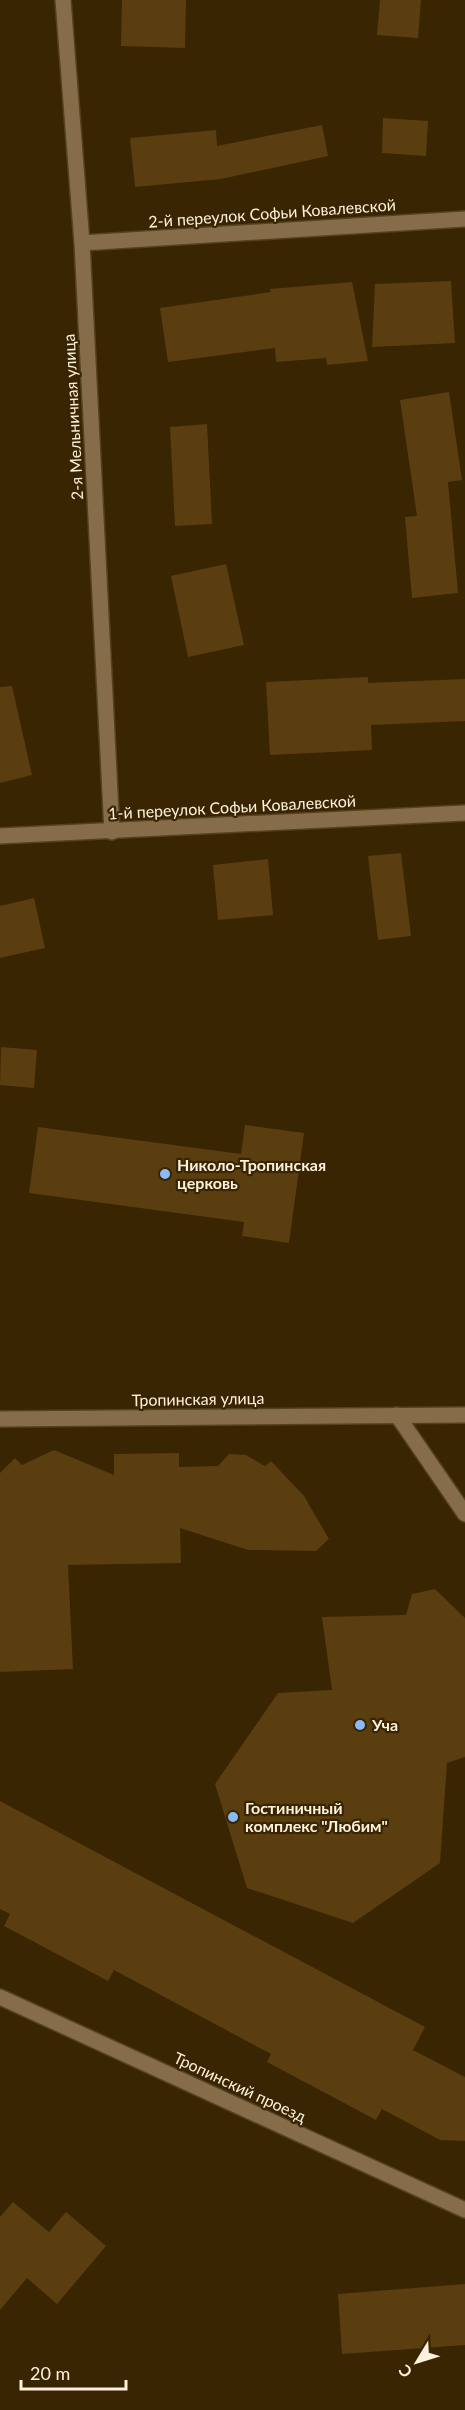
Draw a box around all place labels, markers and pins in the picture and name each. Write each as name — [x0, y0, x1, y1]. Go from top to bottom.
place label: Николо-Тропинская церковь — [177, 1155, 326, 1192]
marker: Николо-Тропинская церковь — [158, 1167, 172, 1181]
place label: Уча — [371, 1715, 398, 1734]
marker: Уча — [353, 1718, 367, 1732]
place label: Гостиничный комплекс "Любим" — [245, 1798, 388, 1835]
marker: Гостиничный комплекс "Любим" — [226, 1810, 240, 1824]

